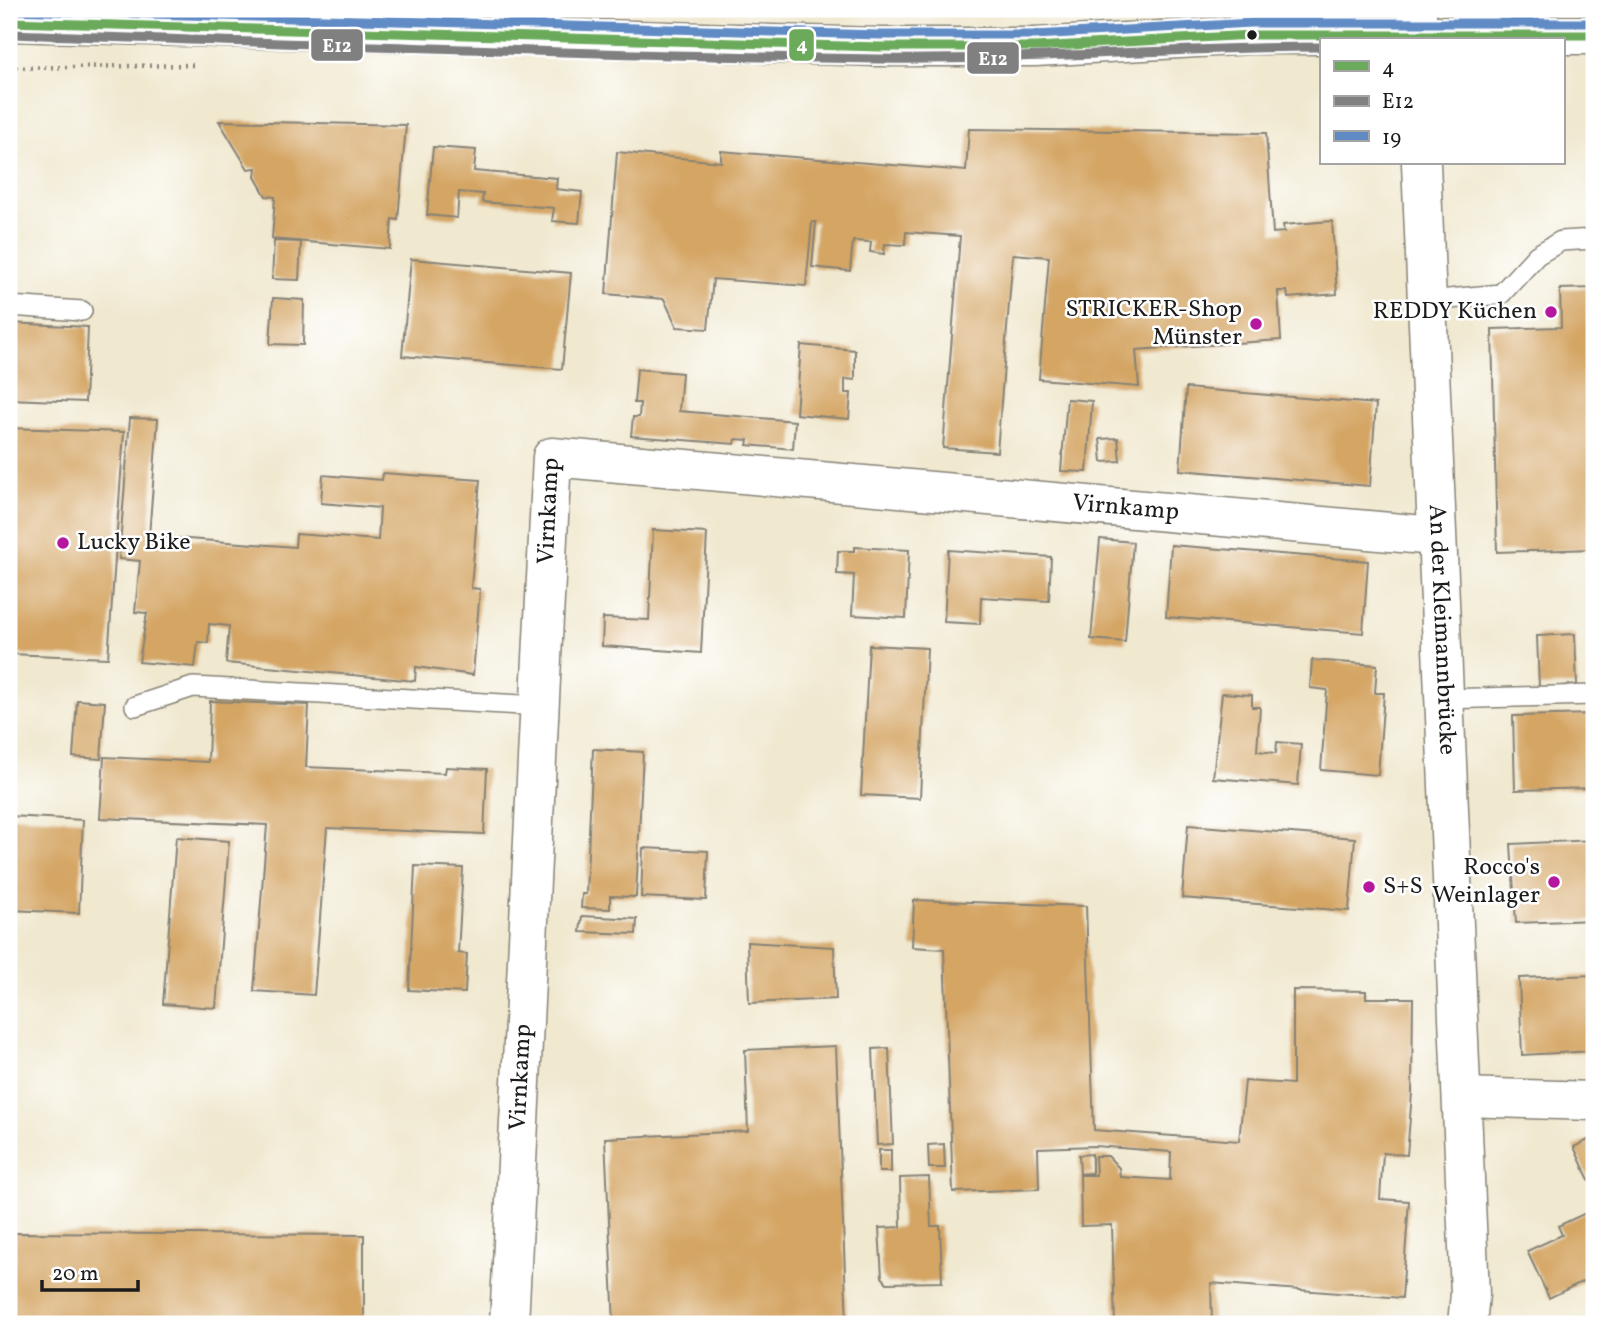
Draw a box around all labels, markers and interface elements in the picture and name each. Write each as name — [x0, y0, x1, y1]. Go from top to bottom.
line badge: E12 — [310, 28, 364, 62]
line badge: 4 — [788, 28, 815, 62]
unlabelled marker — [1245, 28, 1259, 42]
text: 4 — [796, 33, 808, 59]
text: E12 — [322, 34, 352, 60]
legend — [1320, 38, 1564, 164]
line badge: E12 — [966, 41, 1020, 75]
text: E12 — [978, 47, 1008, 73]
text: 4 — [1382, 54, 1395, 83]
text: E12 — [1382, 88, 1414, 117]
text: 19 — [1382, 124, 1401, 153]
place label: STRICKER-Shop Münster — [1065, 293, 1242, 355]
place label: REDDY Küchen — [1373, 295, 1537, 329]
marker: REDDY Küchen — [1543, 304, 1559, 320]
marker: STRICKER-Shop Münster — [1248, 316, 1264, 332]
street label: Virnkamp — [530, 457, 569, 565]
street label: Virnkamp — [1071, 487, 1180, 530]
street label: An der Kleimannbrücke — [1419, 504, 1464, 756]
place label: Lucky Bike — [77, 526, 191, 560]
marker: Lucky Bike — [55, 535, 71, 551]
place label: Rocco's Weinlager — [1432, 851, 1540, 913]
place label: S+S — [1383, 870, 1423, 904]
marker: Rocco's Weinlager — [1546, 874, 1562, 890]
marker: S+S — [1361, 879, 1377, 895]
street label: Virnkamp — [502, 1023, 541, 1132]
scale bar — [42, 1249, 138, 1293]
text: 20 m — [52, 1260, 98, 1289]

